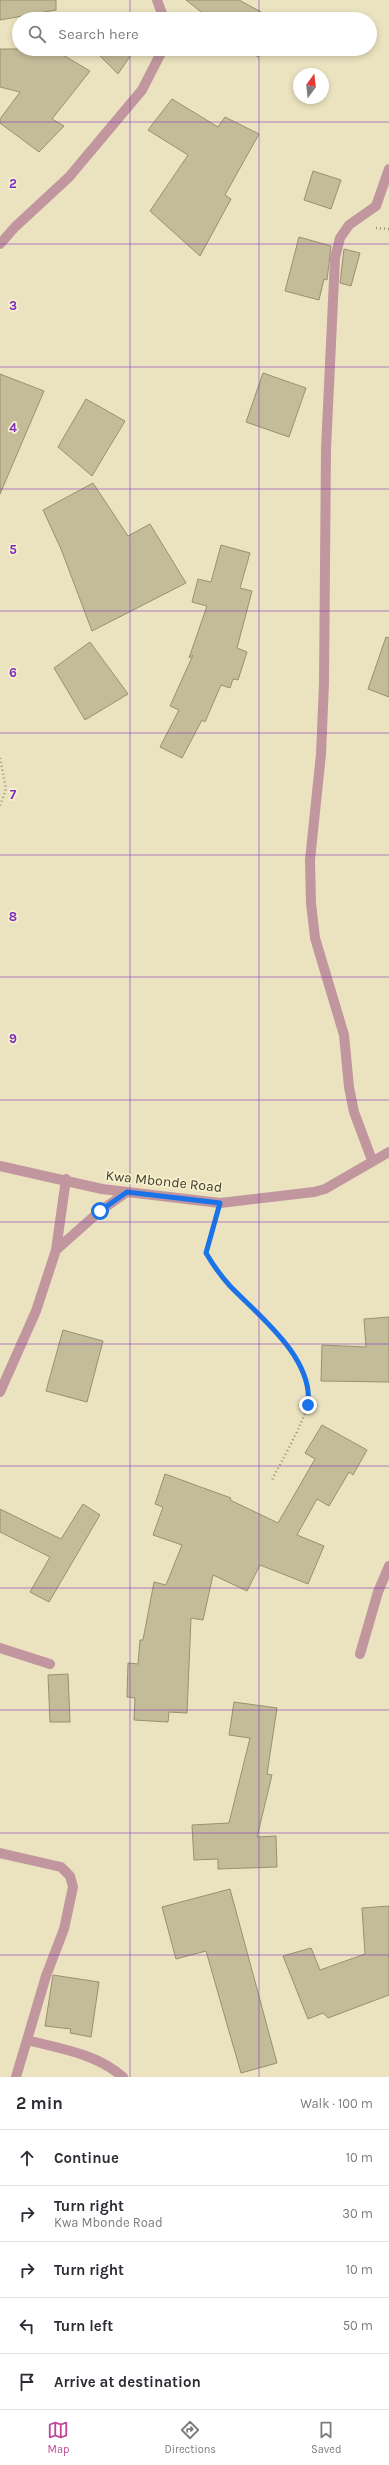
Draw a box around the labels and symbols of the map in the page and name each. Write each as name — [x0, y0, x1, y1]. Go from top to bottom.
north arrow — [293, 68, 329, 104]
text: 2 — [9, 176, 17, 191]
text: 3 — [9, 298, 17, 313]
text: 4 — [9, 420, 17, 435]
text: 5 — [9, 542, 17, 557]
text: 6 — [9, 665, 17, 680]
text: 7 — [10, 787, 17, 802]
text: 8 — [9, 909, 17, 924]
text: 9 — [9, 1031, 17, 1046]
street label: Kwa Mbonde Road — [105, 1167, 223, 1196]
route start — [91, 1202, 109, 1220]
route end — [299, 1396, 317, 1414]

